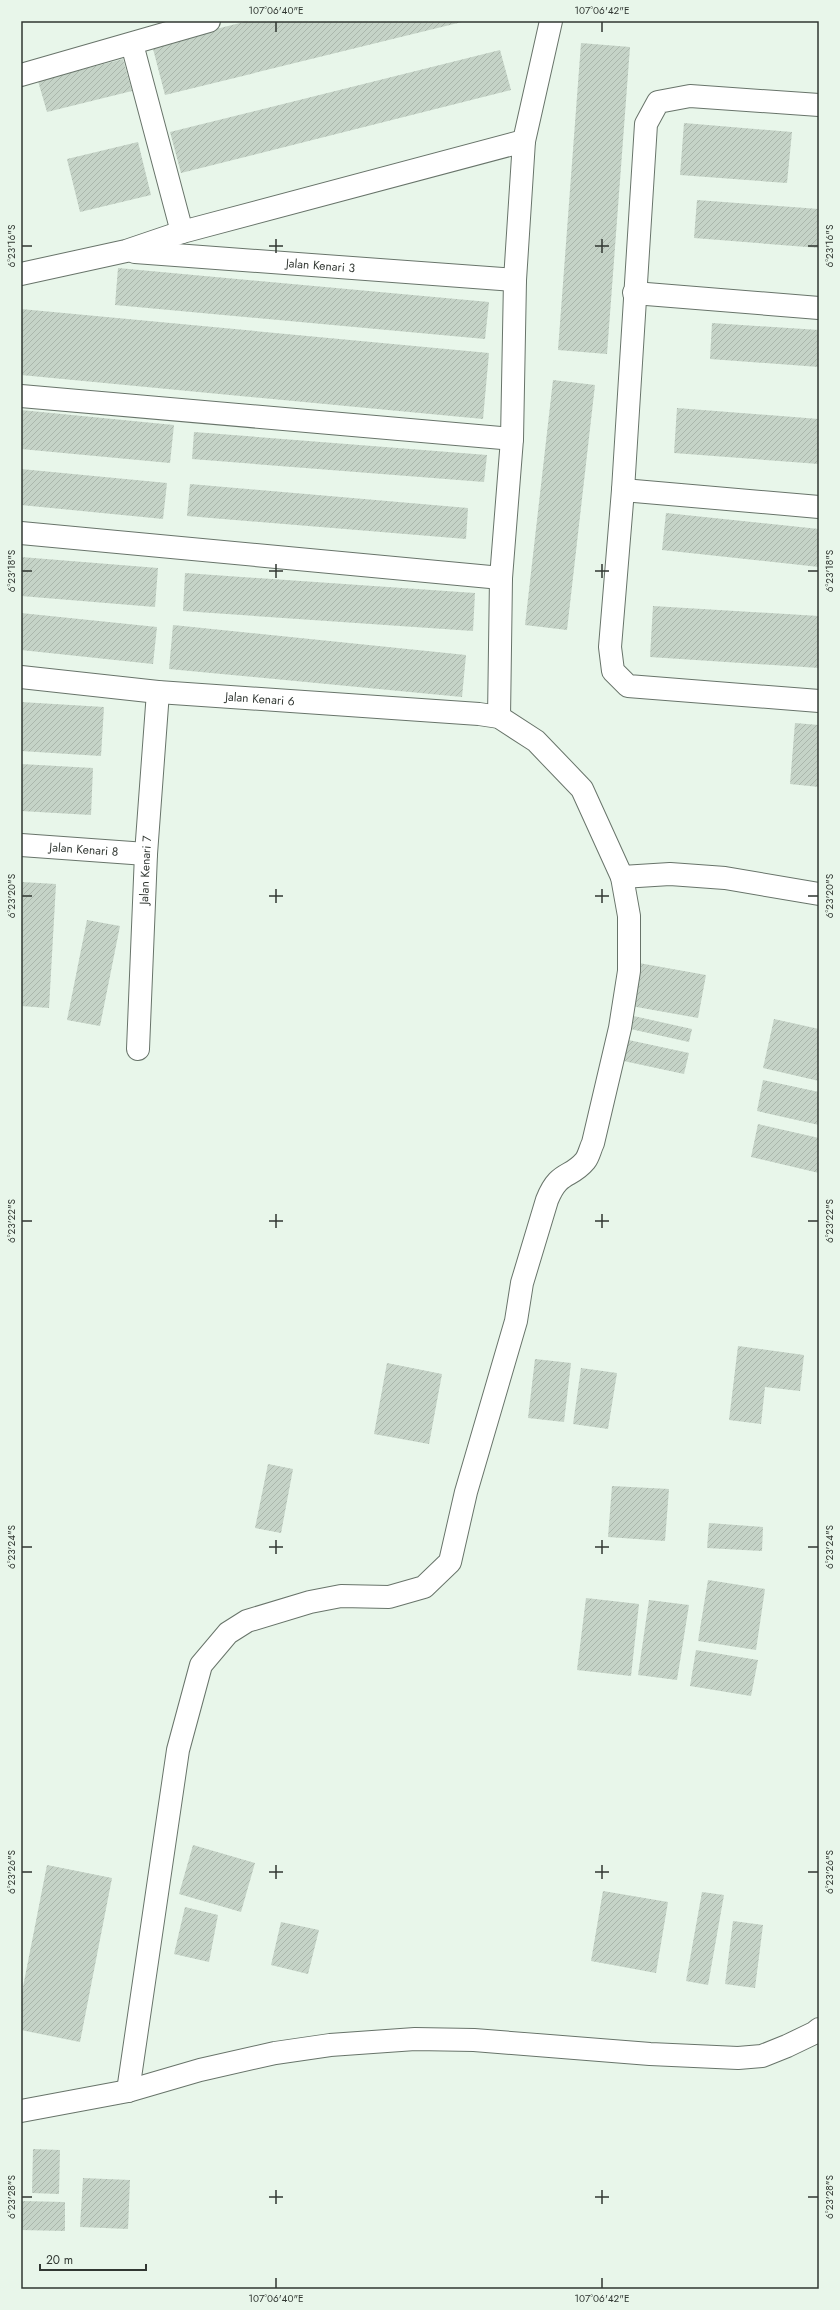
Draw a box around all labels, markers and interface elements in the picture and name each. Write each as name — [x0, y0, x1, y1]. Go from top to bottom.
text: 107°06'40"E — [248, 3, 304, 18]
text: 107°06'42"E — [575, 3, 629, 18]
text: 6°23'16"S — [4, 224, 19, 267]
text: 6°23'16"S — [822, 224, 837, 267]
street label: Jalan Kenari 3 — [283, 254, 356, 277]
text: 6°23'18"S — [4, 549, 19, 592]
text: 6°23'18"S — [822, 549, 837, 592]
street label: Jalan Kenari 6 — [223, 687, 295, 710]
street label: Jalan Kenari 7 — [135, 834, 156, 907]
street label: Jalan Kenari 8 — [47, 838, 119, 861]
text: 6°23'20"S — [4, 873, 19, 918]
text: 6°23'20"S — [822, 873, 837, 918]
text: 6°23'22"S — [4, 1198, 19, 1243]
text: 6°23'22"S — [822, 1198, 837, 1243]
text: 6°23'24"S — [4, 1524, 19, 1569]
text: 6°23'24"S — [822, 1524, 837, 1569]
text: 6°23'26"S — [4, 1849, 19, 1894]
text: 6°23'26"S — [822, 1849, 837, 1894]
text: 6°23'28"S — [4, 2175, 19, 2219]
text: 6°23'28"S — [822, 2175, 837, 2219]
scale bar — [40, 2246, 146, 2272]
text: 20 m — [46, 2251, 73, 2269]
text: 107°06'40"E — [248, 2291, 304, 2306]
text: 107°06'42"E — [575, 2291, 629, 2306]

